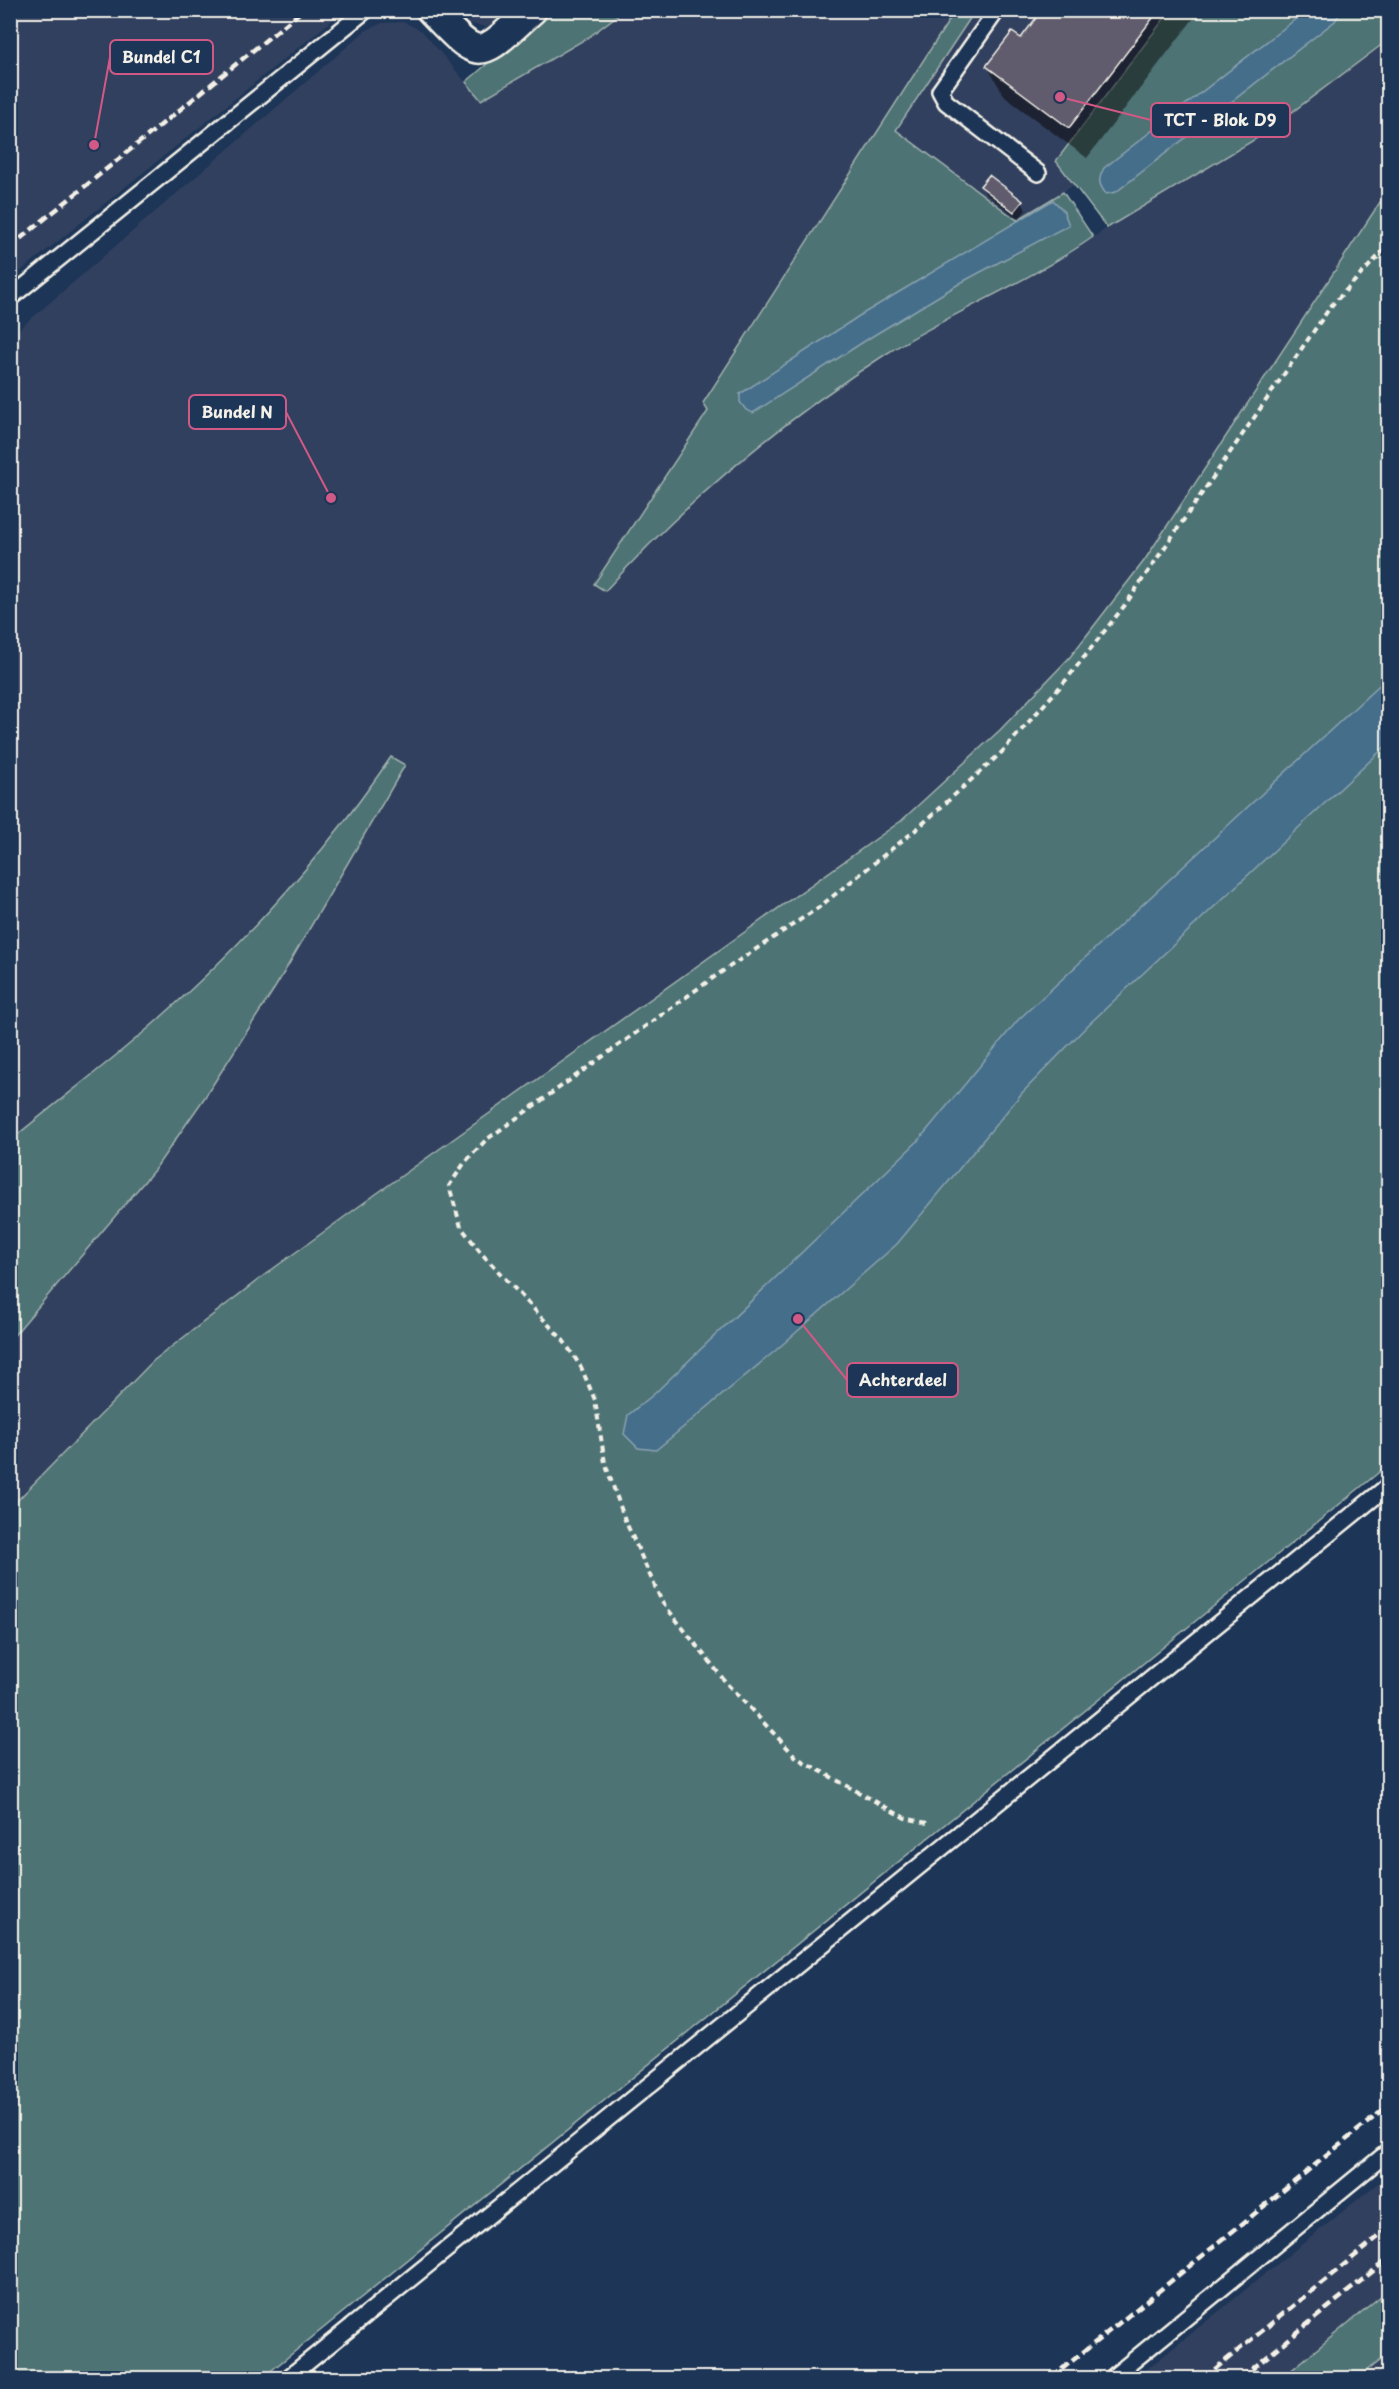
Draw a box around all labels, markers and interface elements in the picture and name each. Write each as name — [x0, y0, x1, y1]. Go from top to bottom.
callout: Bundel C1 — [110, 40, 213, 74]
text: Bundel C1 — [122, 44, 201, 68]
callout: TCT - Blok D9 — [1151, 103, 1290, 137]
text: TCT - Blok D9 — [1164, 107, 1277, 131]
callout: Bundel N — [189, 395, 286, 429]
text: Bundel N — [201, 399, 273, 423]
callout: Achterdeel — [847, 1363, 958, 1397]
text: Achterdeel — [859, 1367, 947, 1391]

